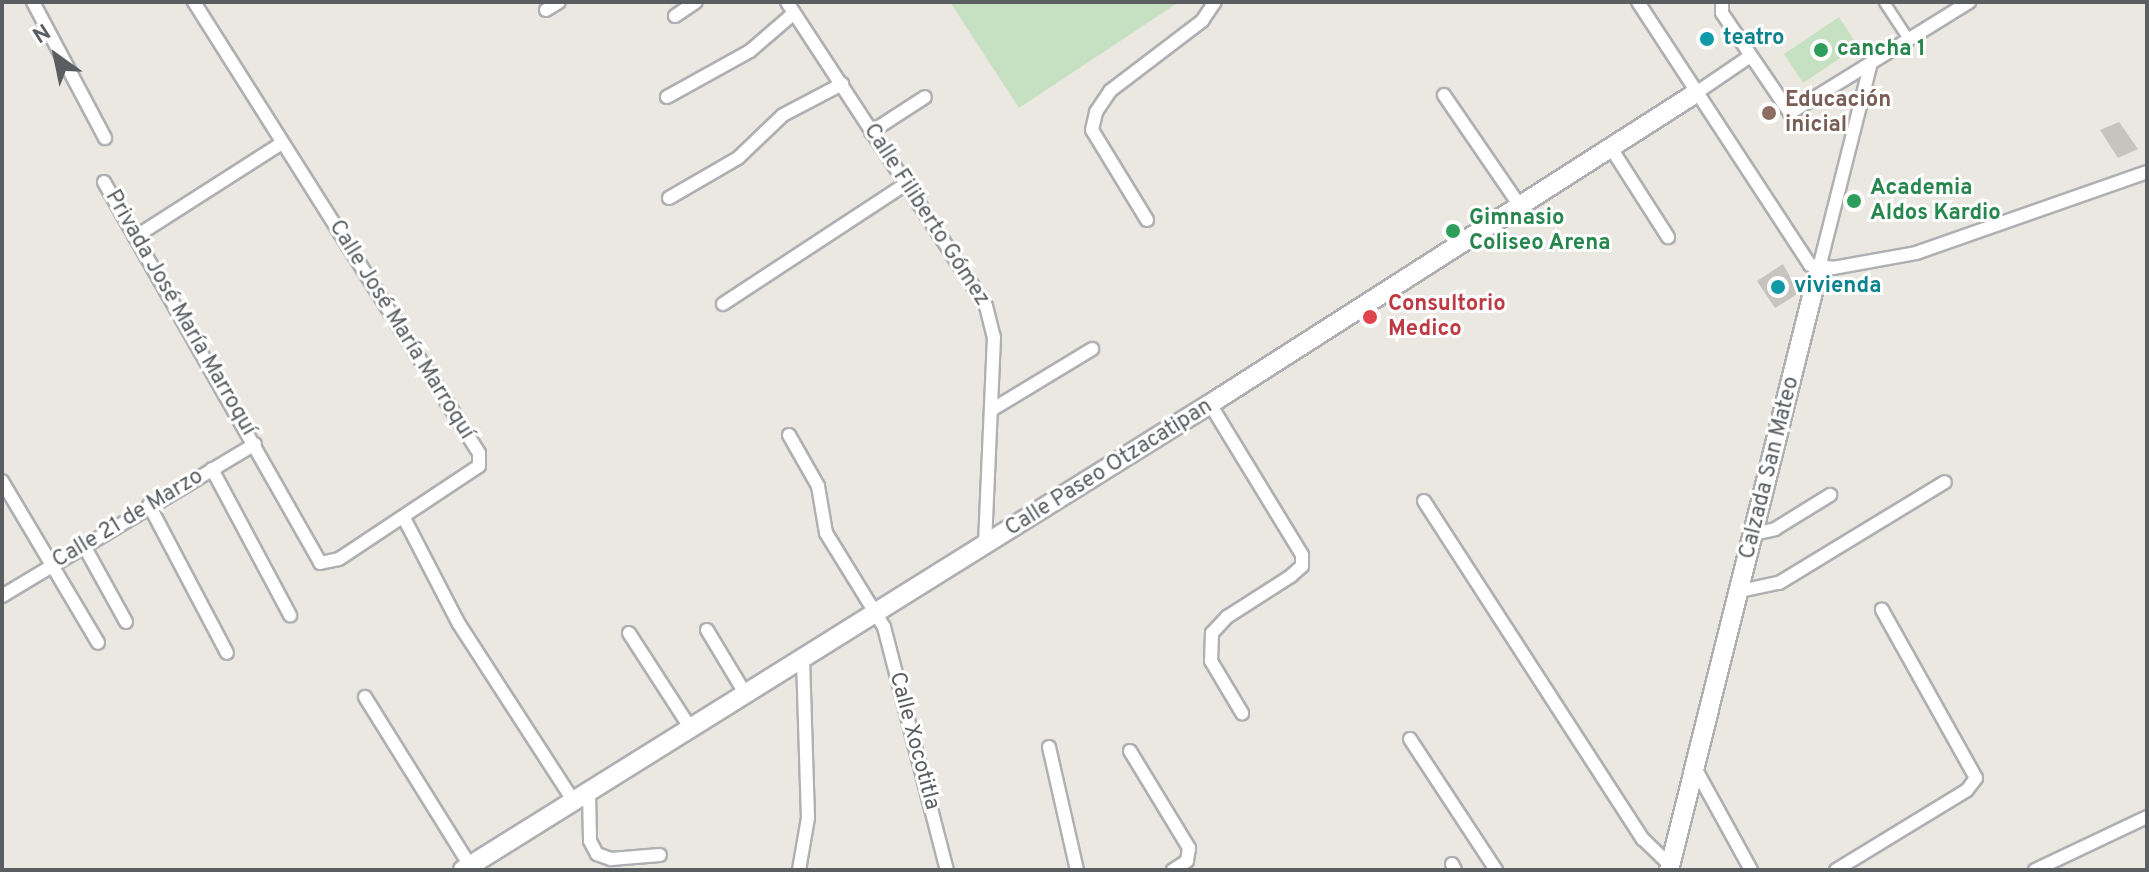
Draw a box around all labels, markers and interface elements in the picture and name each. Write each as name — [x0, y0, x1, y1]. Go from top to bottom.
north arrow — [16, 16, 96, 96]
text: N — [29, 20, 57, 51]
place label: teatro — [1723, 26, 1784, 52]
marker: teatro — [1698, 30, 1716, 48]
place label: cancha 1 — [1837, 37, 1926, 63]
marker: cancha 1 — [1812, 41, 1830, 59]
place label: Educación inicial — [1785, 87, 1891, 138]
marker: Educación inicial — [1760, 104, 1778, 122]
street label: Calle Filiberto Gómez — [857, 119, 995, 311]
place label: Academia Aldos Kardio — [1870, 175, 2001, 226]
street label: Privada José María Marroquí — [99, 186, 261, 440]
marker: Academia Aldos Kardio — [1845, 192, 1863, 210]
place label: Gimnasio Coliseo Arena — [1469, 205, 1611, 256]
street label: Calle José María Marroquí — [323, 215, 479, 445]
marker: Gimnasio Coliseo Arena — [1444, 222, 1462, 240]
place label: vivienda — [1794, 274, 1881, 300]
marker: vivienda — [1769, 278, 1787, 296]
place label: Consultorio Medico — [1388, 291, 1506, 342]
marker: Consultorio Medico — [1359, 306, 1381, 328]
street label: Calzada San Mateo — [1735, 374, 1805, 562]
street label: Calle Paseo Otzacatipan — [1001, 394, 1217, 542]
street label: Calle 21 de Marzo — [48, 464, 208, 574]
street label: Calle Xocotitla — [883, 669, 945, 813]

